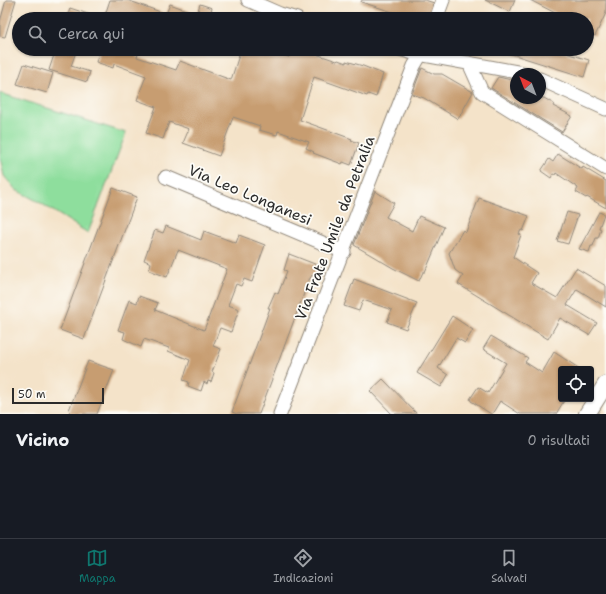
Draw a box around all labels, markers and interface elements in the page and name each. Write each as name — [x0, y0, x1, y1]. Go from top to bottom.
search box — [12, 12, 594, 56]
icon: search — [26, 23, 48, 45]
text: Cerca qui — [58, 24, 125, 44]
north arrow — [510, 68, 546, 104]
street label: Via Frate Umile da Petralia — [291, 132, 380, 323]
street label: Via Leo Longanesi — [185, 160, 315, 230]
map controls — [558, 366, 594, 402]
button: locate — [558, 366, 594, 402]
scale bar — [12, 386, 104, 405]
text: 50 m — [18, 387, 46, 402]
text: Vicino — [16, 429, 69, 451]
text: 0 risultati — [527, 432, 590, 449]
tab: Mappa — [79, 547, 116, 586]
tab: Indicazioni — [273, 547, 333, 586]
tab: Salvati — [491, 547, 527, 586]

